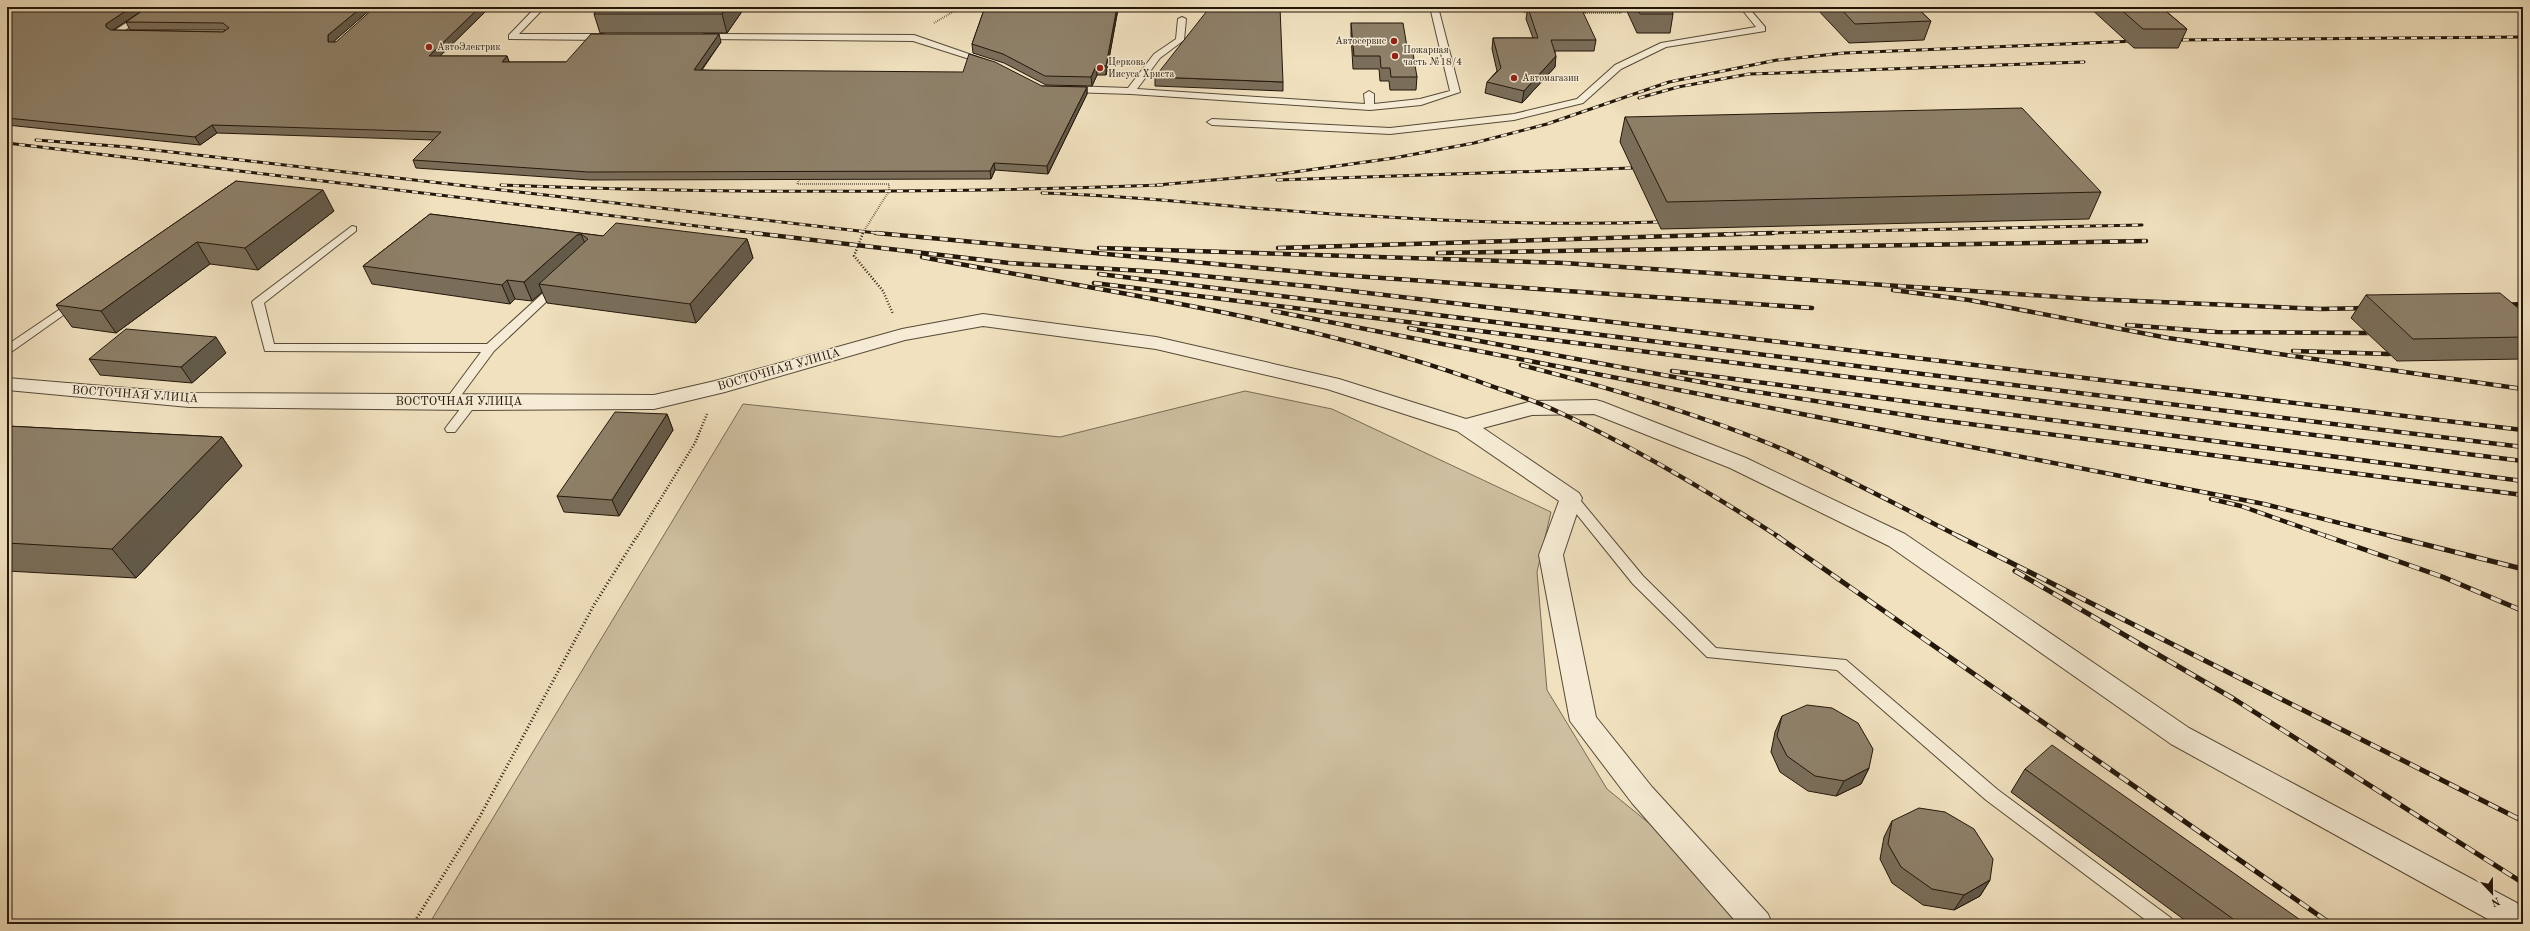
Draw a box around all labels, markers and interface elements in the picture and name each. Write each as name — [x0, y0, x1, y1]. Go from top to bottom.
place label: Автосервис — [1335, 36, 1387, 46]
marker: Автосервис — [1389, 36, 1399, 46]
marker: АвтоЭлектрик — [424, 42, 434, 52]
place label: АвтоЭлектрик — [437, 42, 500, 52]
place label: Пожарная часть №18/4 — [1403, 45, 1462, 67]
marker: Пожарная часть №18/4 — [1390, 51, 1400, 61]
place label: Церковь Иисуса Христа — [1108, 57, 1175, 79]
marker: Церковь Иисуса Христа — [1095, 63, 1105, 73]
marker: Автомагазин — [1509, 73, 1519, 83]
place label: Автомагазин — [1522, 73, 1580, 83]
street label: ВОСТОЧНАЯ УЛИЦА — [716, 347, 842, 393]
street label: ВОСТОЧНАЯ УЛИЦА — [71, 385, 199, 405]
street label: ВОСТОЧНАЯ УЛИЦА — [396, 396, 522, 408]
north arrow — [2472, 873, 2512, 913]
text: N — [2489, 894, 2501, 908]

